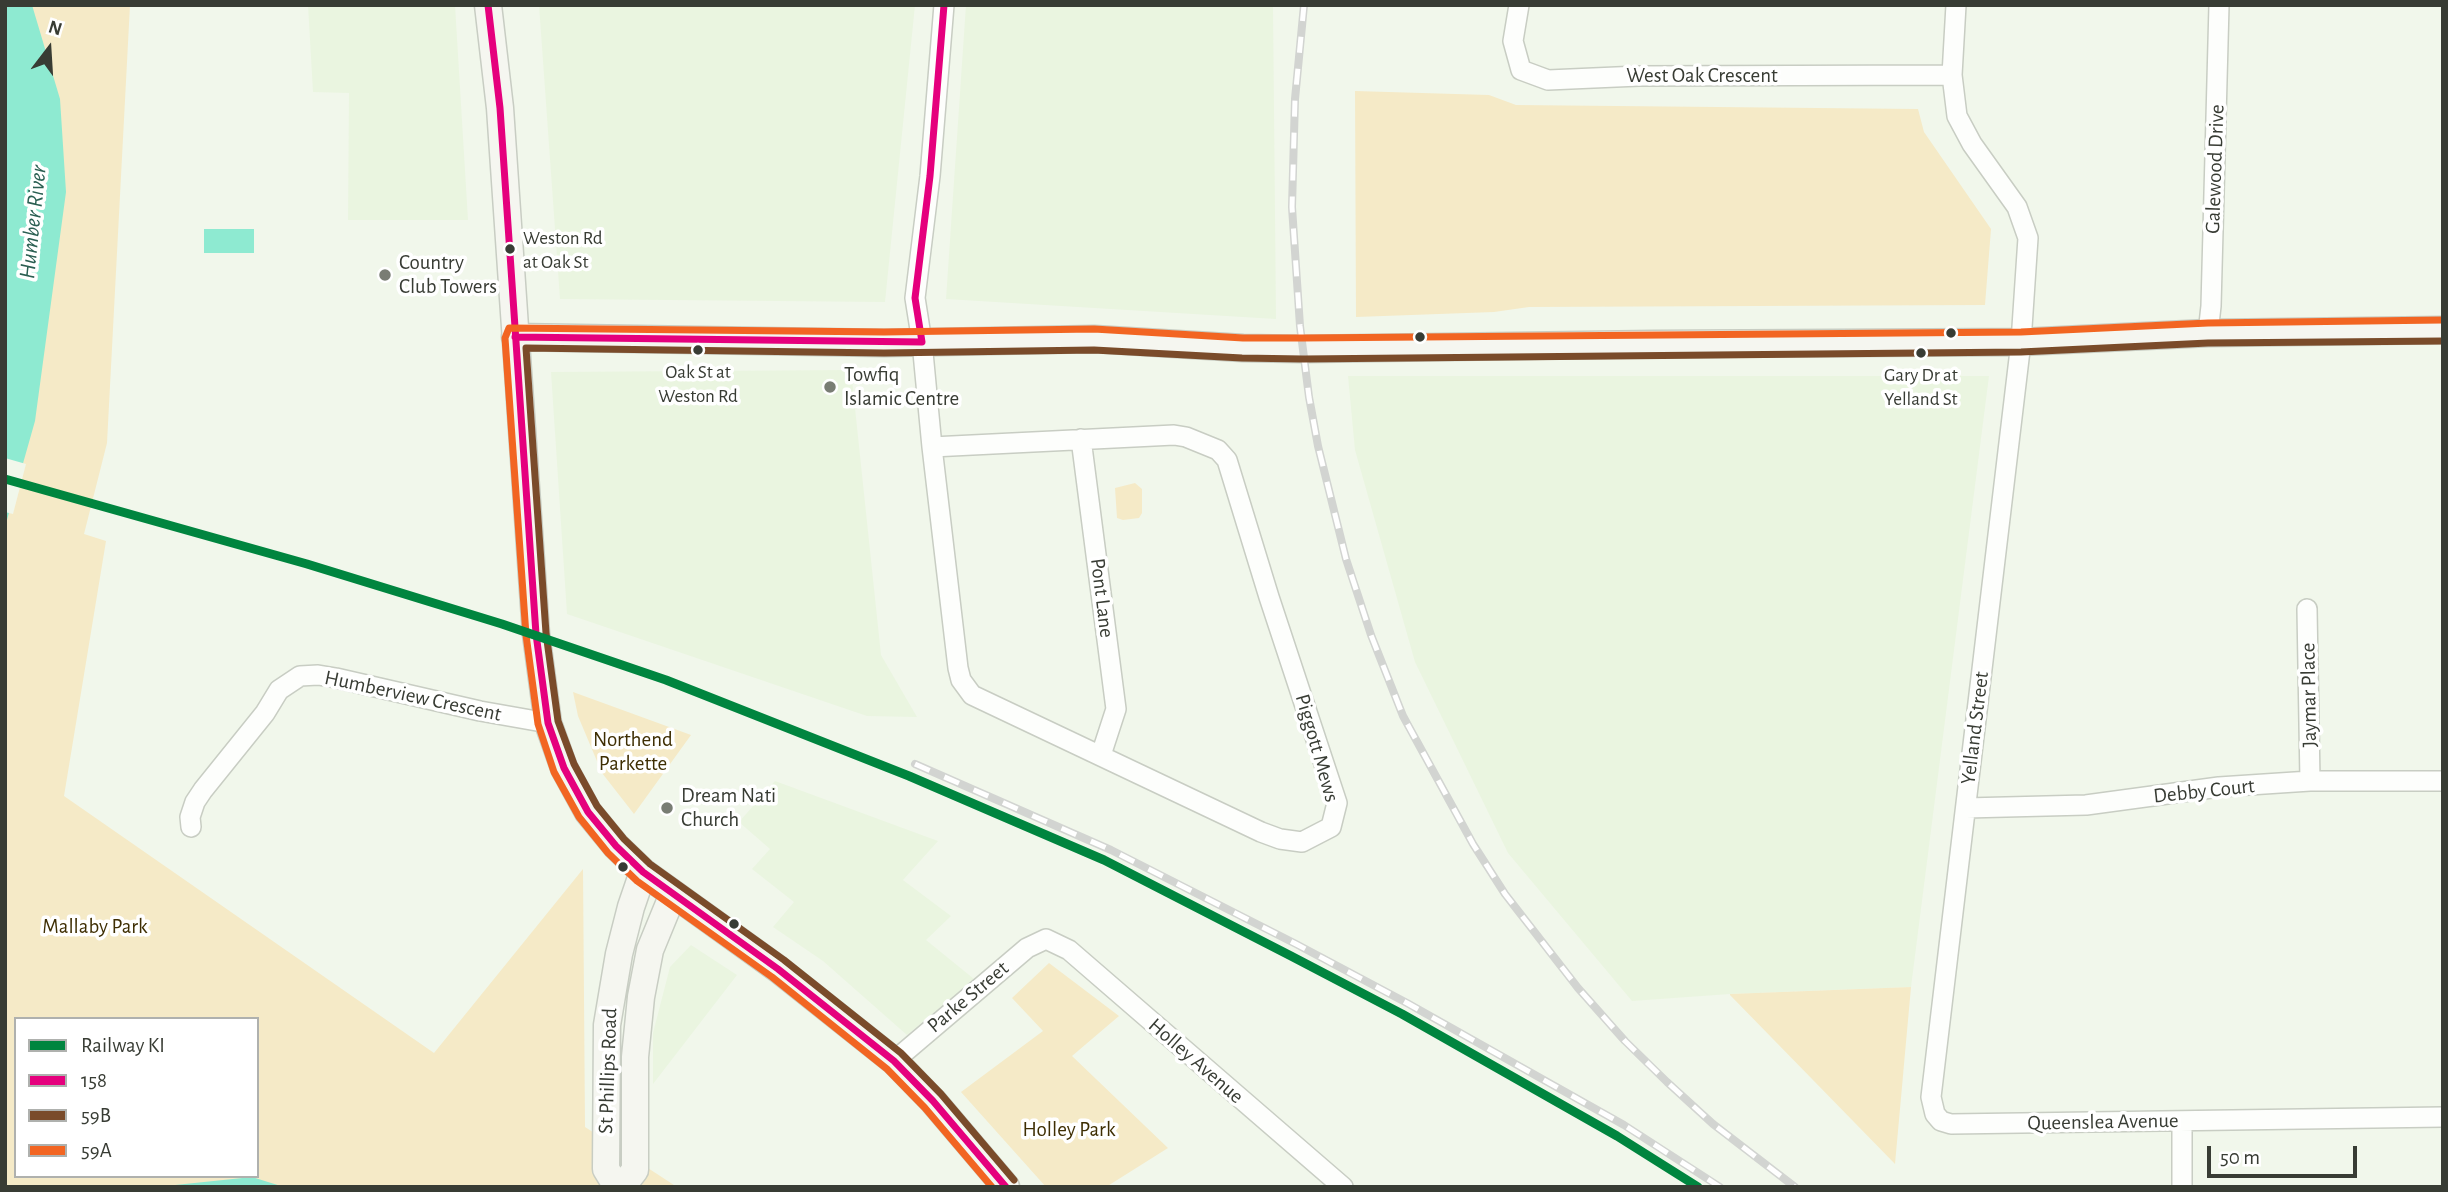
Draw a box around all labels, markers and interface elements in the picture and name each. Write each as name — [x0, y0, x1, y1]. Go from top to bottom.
north arrow — [14, 14, 84, 84]
text: N — [46, 17, 64, 39]
street label: West Oak Crescent — [1626, 63, 1778, 89]
street label: Galewood Drive — [2200, 104, 2230, 234]
water label: Humber River — [13, 164, 53, 280]
place label: Weston Rd at Oak St — [523, 227, 602, 271]
marker: Weston Rd at Oak St — [503, 242, 517, 256]
place label: Country Club Towers — [399, 250, 497, 300]
marker: Country Club Towers — [377, 267, 393, 283]
unlabelled marker — [1944, 326, 1958, 340]
unlabelled marker — [1413, 330, 1427, 344]
marker: Oak St at Weston Rd — [691, 343, 705, 357]
marker: Gary Dr at Yelland St — [1914, 346, 1928, 360]
place label: Oak St at Weston Rd — [658, 361, 738, 405]
place label: Towfiq Islamic Centre — [844, 362, 959, 412]
place label: Gary Dr at Yelland St — [1884, 364, 1958, 408]
marker: Towfiq Islamic Centre — [822, 379, 838, 395]
street label: Pont Lane — [1085, 557, 1119, 639]
street label: Jaymar Place — [2295, 642, 2323, 748]
street label: Humberview Crescent — [322, 665, 504, 727]
street label: Yelland Street — [1956, 670, 1994, 786]
street label: Piggott Mews — [1290, 691, 1344, 805]
park label: Northend Parkette — [593, 727, 673, 777]
street label: Debby Court — [2152, 773, 2256, 809]
place label: Dream Nati Church — [681, 783, 776, 833]
marker: Dream Nati Church — [659, 800, 675, 816]
unlabelled marker — [616, 860, 630, 874]
park label: Mallaby Park — [42, 914, 148, 940]
unlabelled marker — [727, 917, 741, 931]
street label: Parke Street — [922, 956, 1014, 1038]
street label: St Phillips Road — [593, 1008, 623, 1134]
street label: Holley Avenue — [1143, 1013, 1249, 1109]
legend — [14, 1017, 259, 1178]
text: Railway KI — [81, 1035, 165, 1056]
text: 158 — [81, 1070, 107, 1091]
text: 59B — [81, 1105, 111, 1126]
street label: Queenslea Avenue — [2027, 1108, 2179, 1136]
park label: Holley Park — [1023, 1117, 1115, 1143]
scale bar — [2210, 1132, 2360, 1176]
text: 59A — [81, 1140, 112, 1161]
text: 50 m — [2220, 1147, 2260, 1168]

